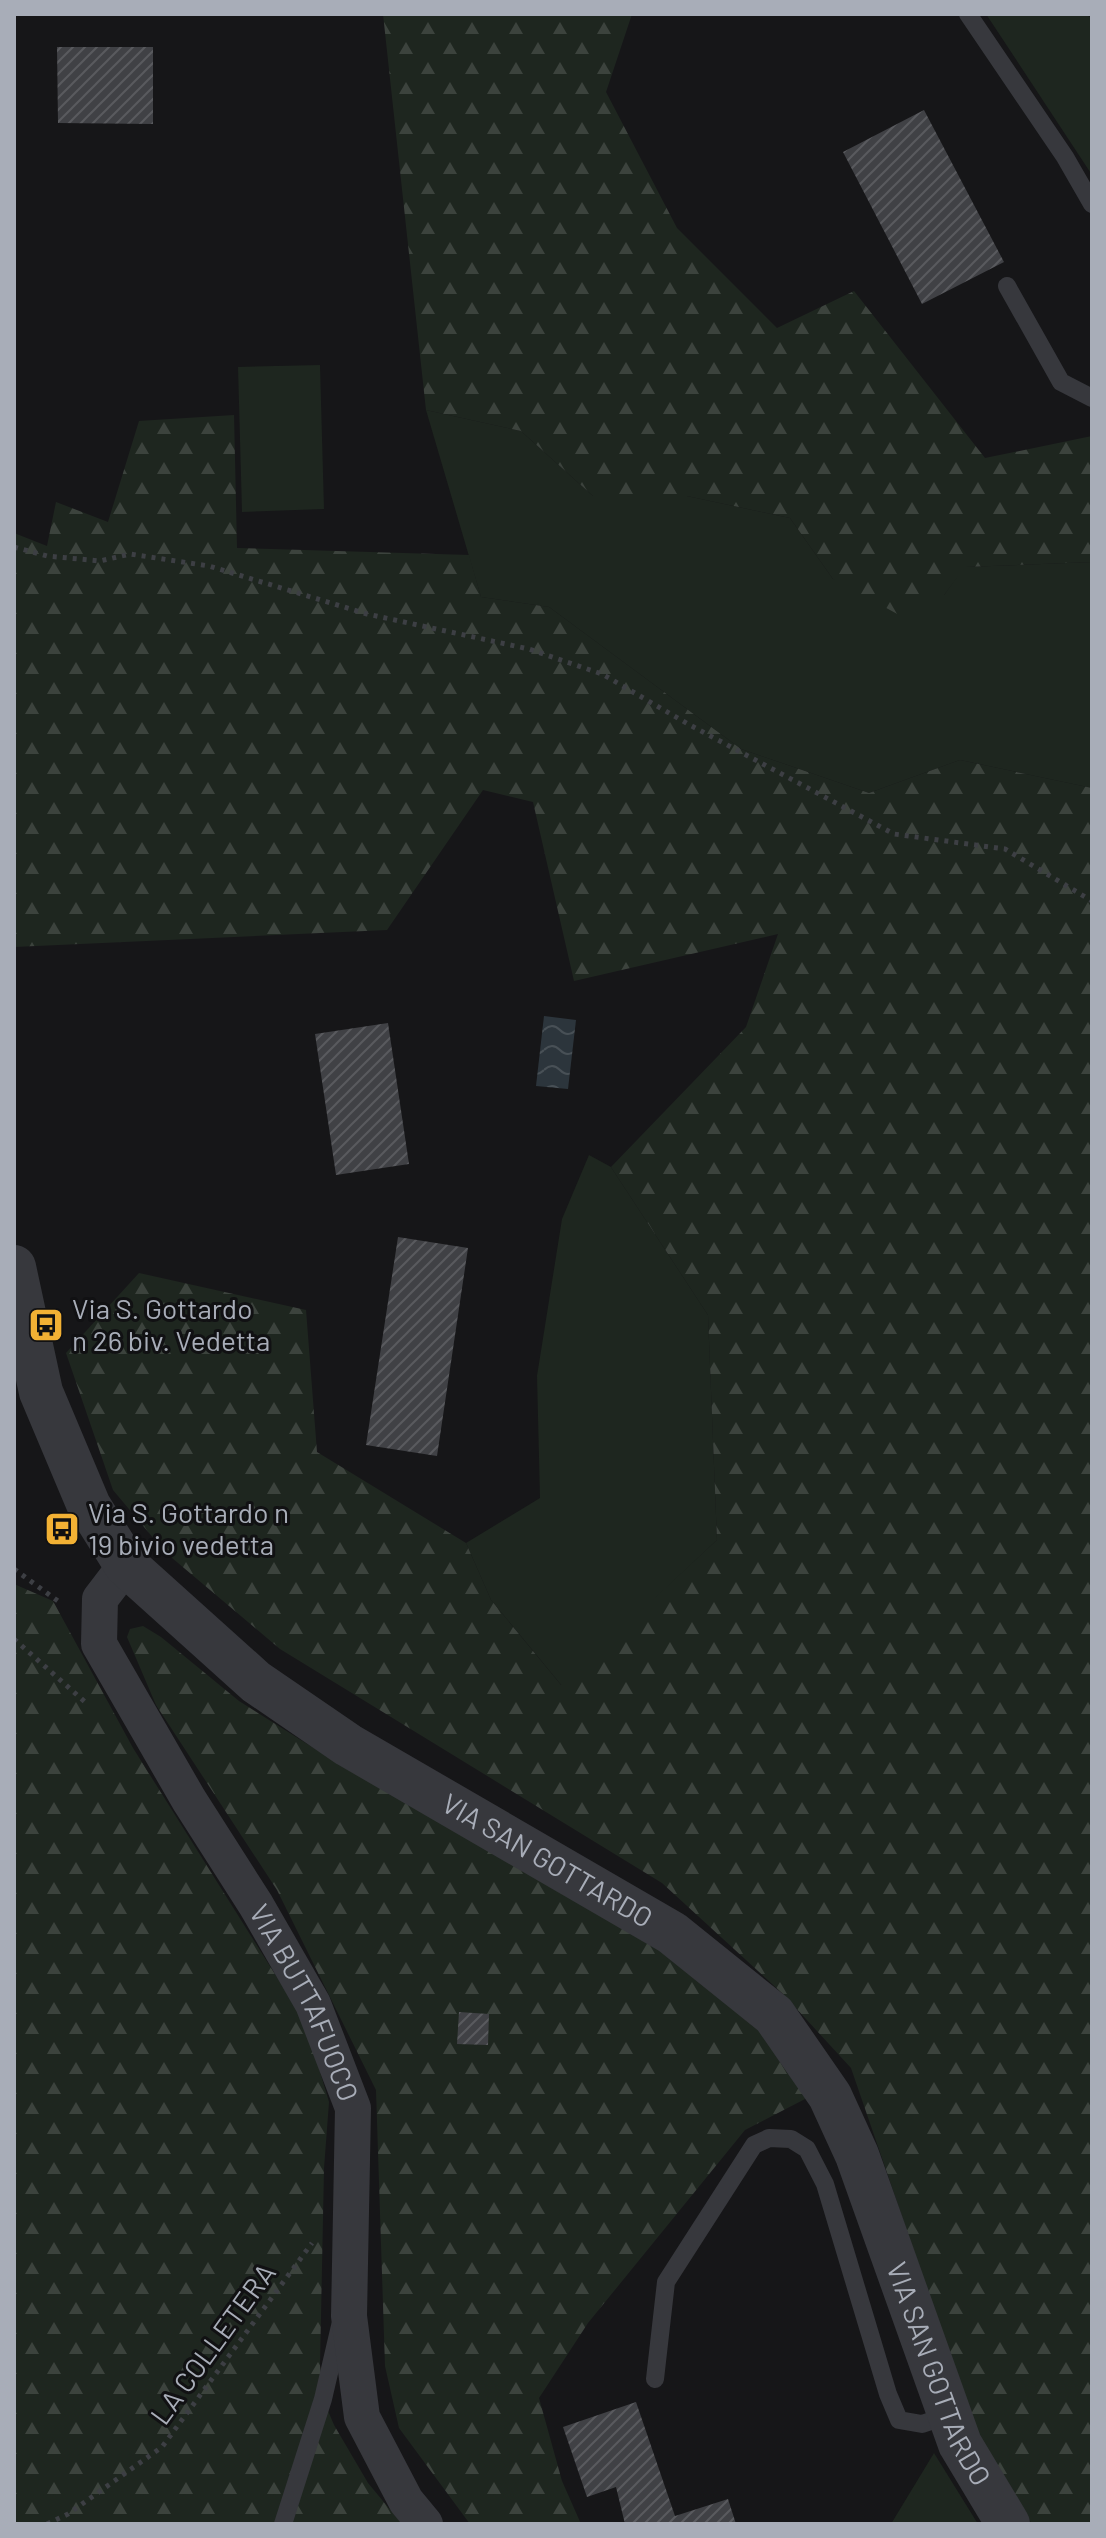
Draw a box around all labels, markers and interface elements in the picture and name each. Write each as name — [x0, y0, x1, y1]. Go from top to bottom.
place label: Via S. Gottardo n 26 biv. Vedetta — [72, 1291, 270, 1357]
bus stop icon: Via S. Gottardo n 26 biv. Vedetta — [27, 1306, 65, 1344]
place label: Via S. Gottardo n 19 bivio vedetta — [88, 1495, 289, 1561]
bus stop icon: Via S. Gottardo n 19 bivio vedetta — [43, 1510, 81, 1548]
street label: VIA SAN GOTTARDO — [436, 1785, 659, 1934]
street label: VIA BUTTAFUOCO — [243, 1898, 367, 2106]
street label: LA COLLETERA — [142, 2256, 282, 2431]
street label: VIA SAN GOTTARDO — [880, 2257, 999, 2491]

